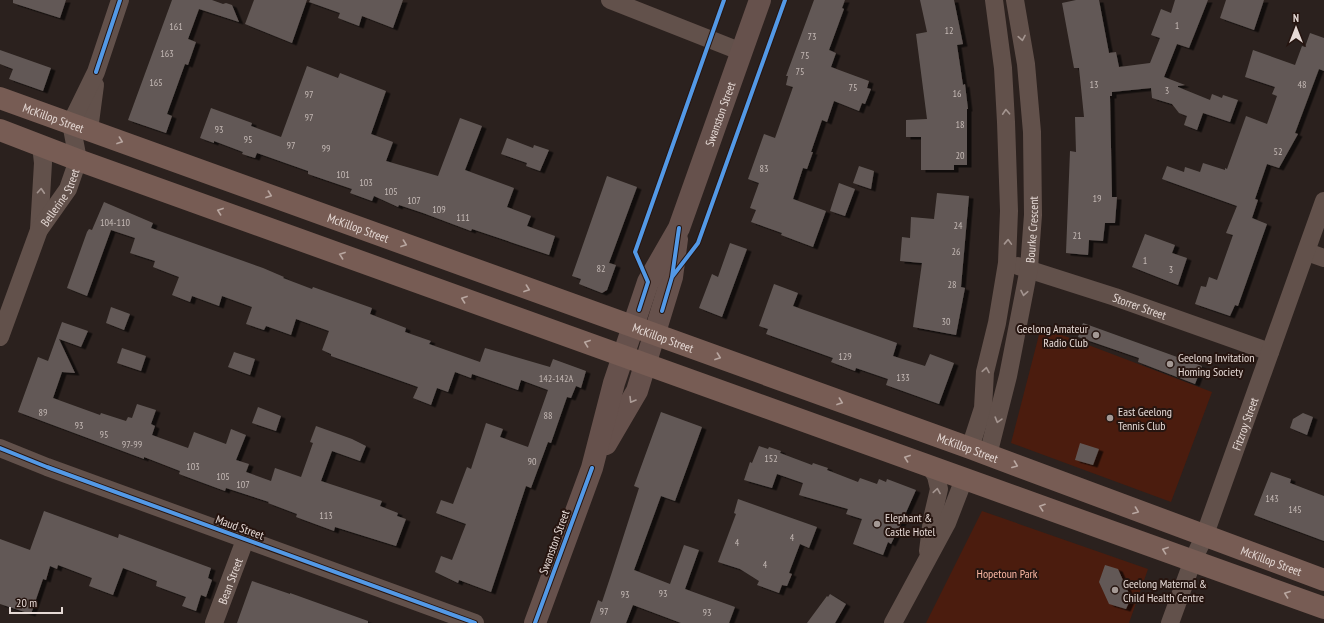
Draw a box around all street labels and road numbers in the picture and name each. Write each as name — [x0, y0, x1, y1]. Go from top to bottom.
street label: Swanston Street — [701, 79, 738, 148]
street label: McKillop Street — [21, 99, 87, 135]
street label: Bellerine Street — [37, 166, 82, 229]
street label: Bourke Crescent — [1022, 196, 1041, 263]
street label: McKillop Street — [326, 209, 392, 245]
street label: Storrer Street — [1111, 289, 1169, 322]
street label: McKillop Street — [631, 319, 696, 355]
street label: Fitzroy Street — [1228, 394, 1261, 452]
street label: McKillop Street — [935, 429, 1001, 466]
street label: Swanston Street — [535, 507, 573, 576]
street label: Maud Street — [214, 511, 267, 543]
street label: McKillop Street — [1239, 542, 1305, 579]
street label: Bean Street — [214, 555, 245, 606]

